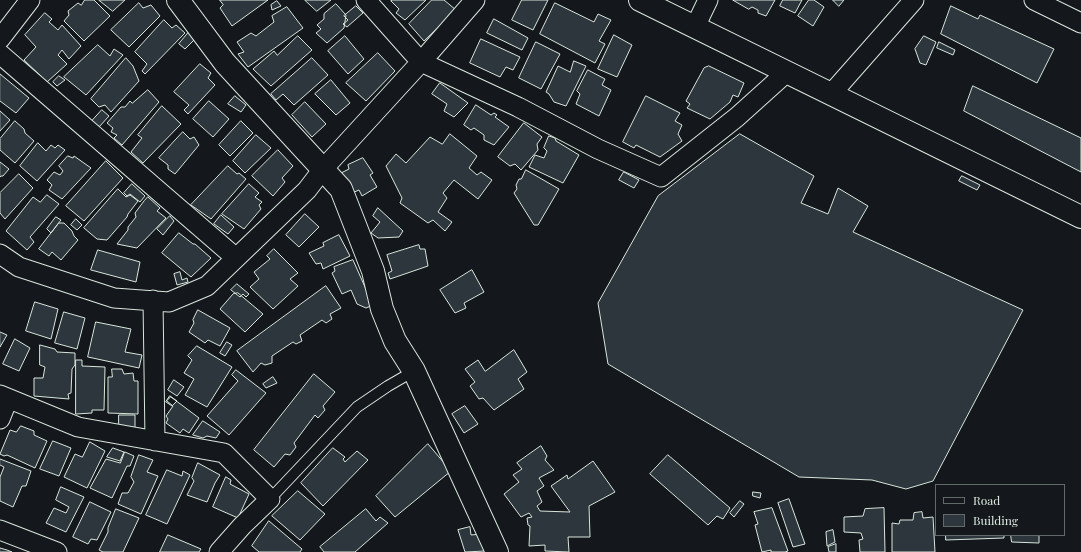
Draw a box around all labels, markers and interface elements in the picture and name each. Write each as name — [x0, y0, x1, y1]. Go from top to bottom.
legend — [935, 484, 1065, 536]
text: Road — [973, 492, 1000, 508]
text: Building — [973, 512, 1018, 528]

